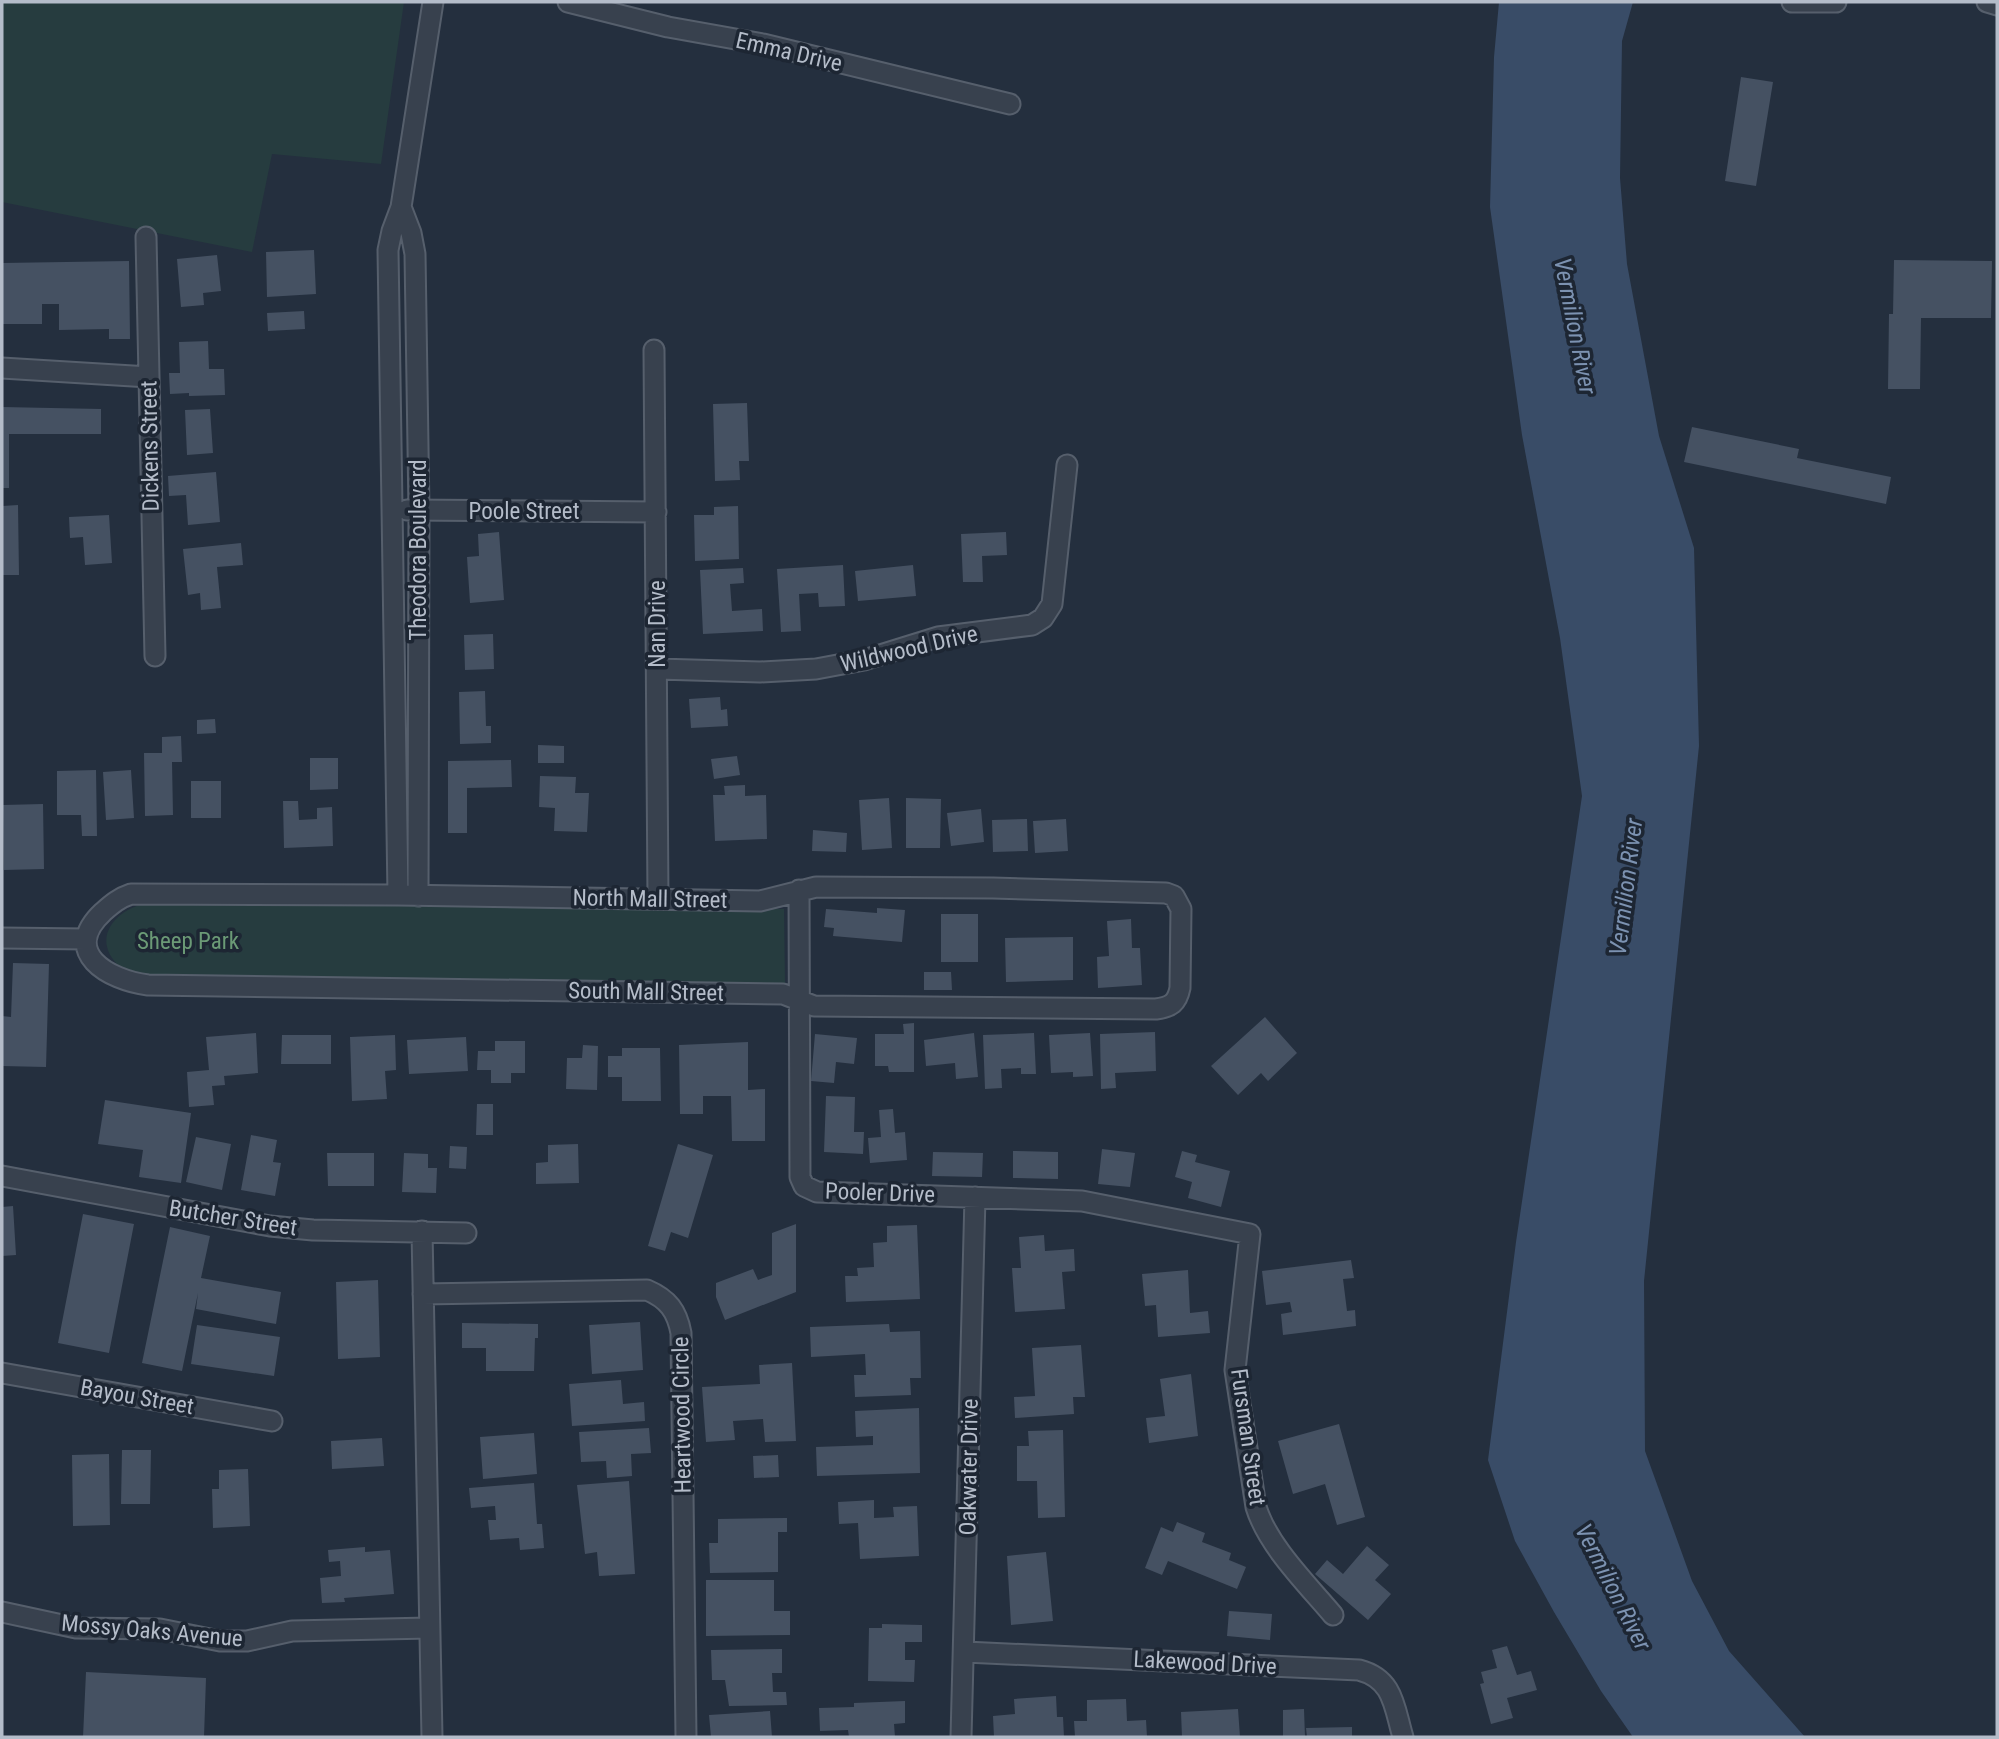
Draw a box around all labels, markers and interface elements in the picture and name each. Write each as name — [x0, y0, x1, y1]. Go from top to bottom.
street label: Emma Drive — [733, 27, 845, 77]
water label: Vermilion River — [1548, 256, 1602, 397]
street label: Dickens Street — [135, 380, 165, 512]
street label: Theodora Boulevard — [405, 459, 432, 641]
street label: Poole Street — [469, 498, 579, 525]
street label: Nan Drive — [644, 580, 671, 668]
street label: Wildwood Drive — [838, 620, 980, 678]
water label: Vermilion River — [1604, 816, 1648, 957]
street label: North Mall Street — [572, 884, 728, 914]
park label: Sheep Park — [137, 928, 240, 955]
street label: South Mall Street — [568, 977, 724, 1007]
street label: Pooler Drive — [825, 1178, 935, 1208]
street label: Butcher Street — [167, 1195, 299, 1241]
street label: Heartwood Circle — [667, 1336, 697, 1494]
street label: Fursman Street — [1225, 1367, 1271, 1507]
street label: Bayou Street — [78, 1374, 196, 1420]
street label: Oakwater Drive — [954, 1398, 984, 1536]
water label: Vermilion River — [1569, 1519, 1657, 1656]
street label: Mossy Oaks Avenue — [60, 1610, 244, 1652]
street label: Lakewood Drive — [1133, 1646, 1277, 1680]

